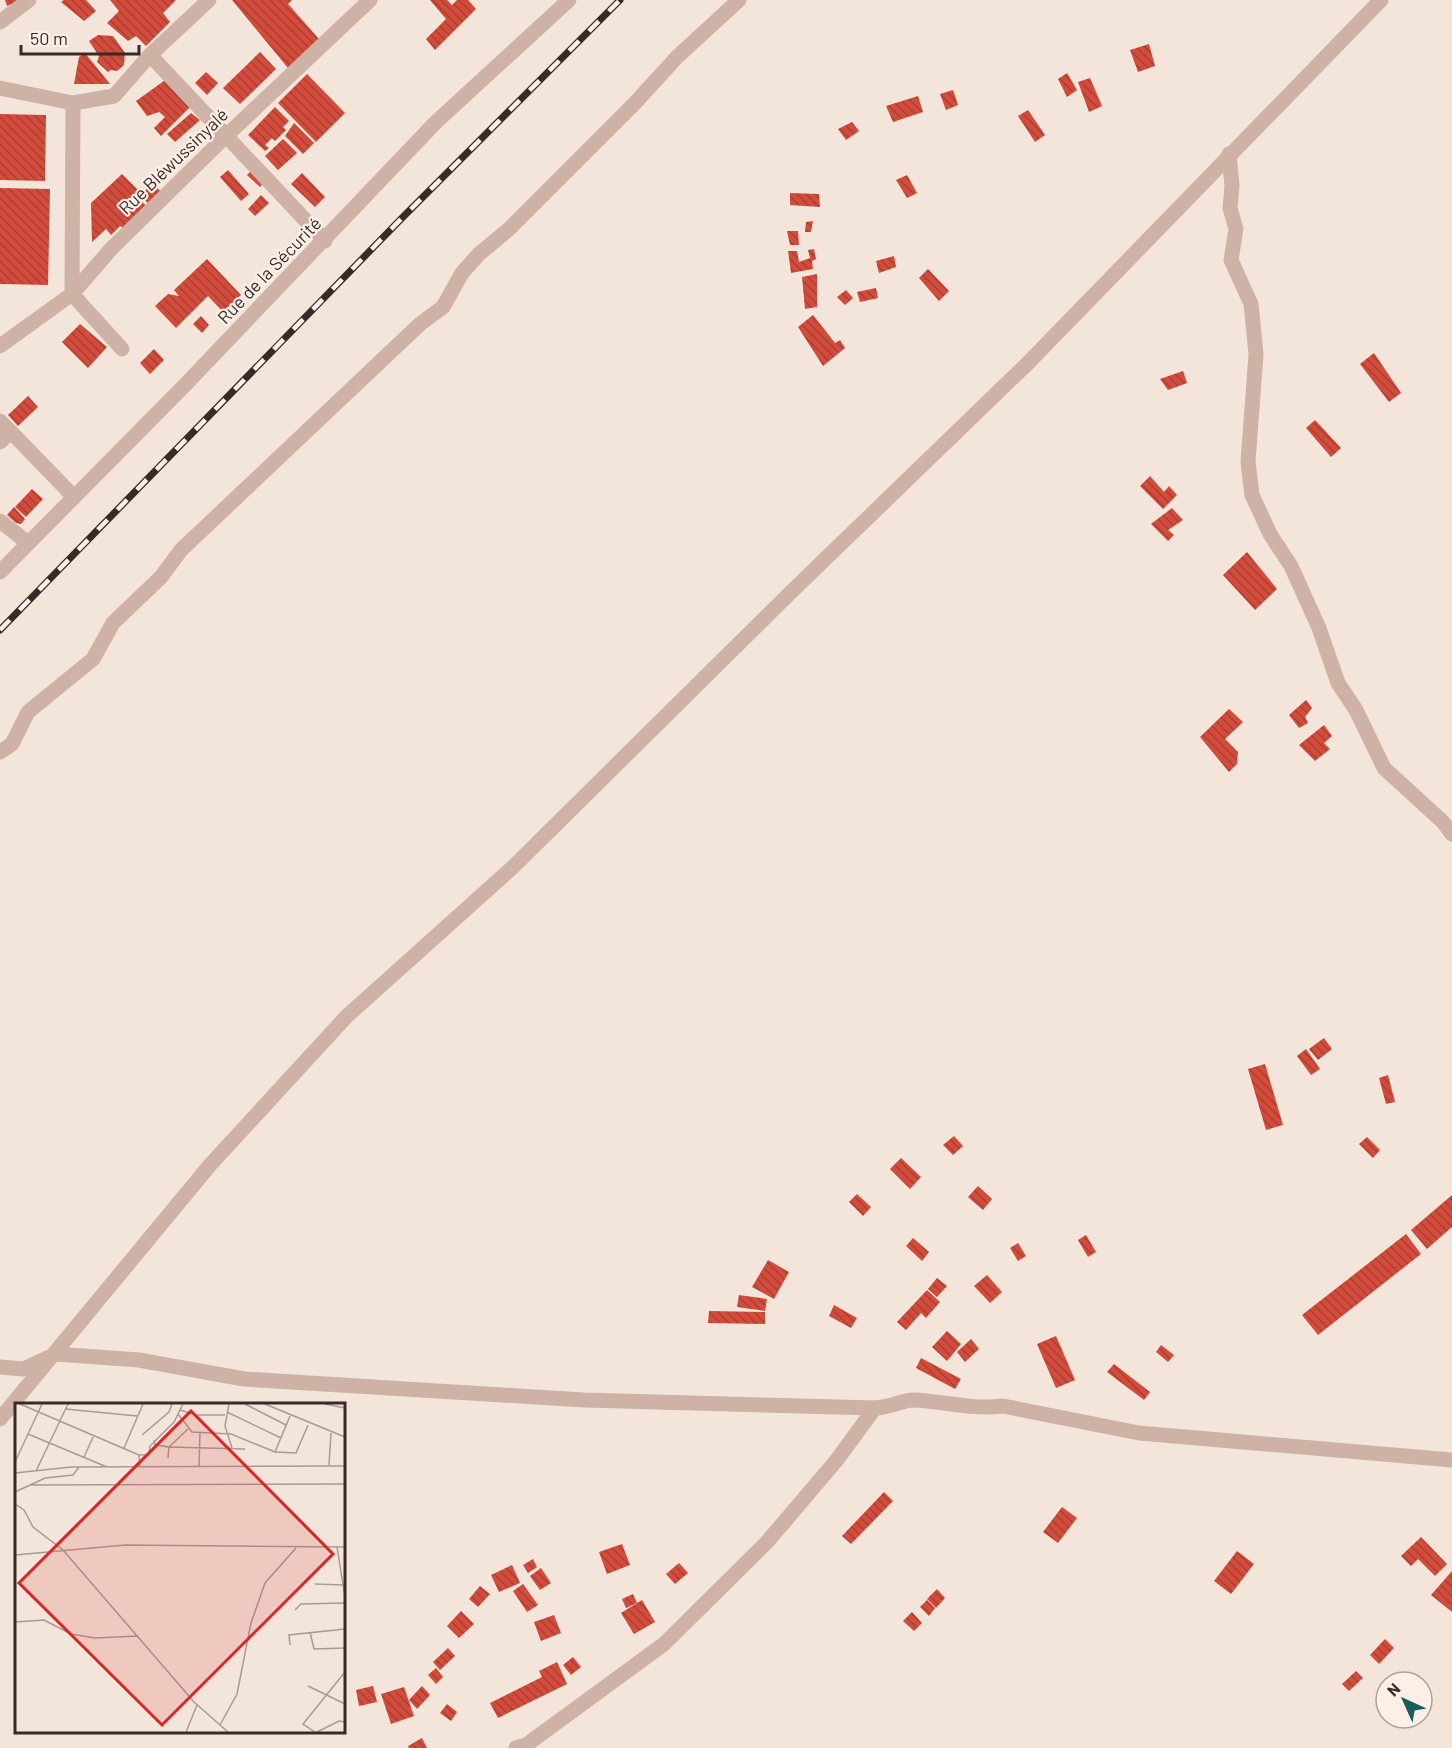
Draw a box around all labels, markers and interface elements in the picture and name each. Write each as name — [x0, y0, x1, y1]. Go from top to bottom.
scale bar — [21, 18, 140, 56]
text: 50 m — [30, 27, 68, 49]
street label: Rue Bléwussinyalé — [114, 103, 232, 219]
street label: Rue de la Sécurité — [212, 212, 326, 328]
inset map — [15, 1403, 345, 1733]
north arrow — [1374, 1670, 1434, 1730]
text: N — [1383, 1679, 1404, 1700]

